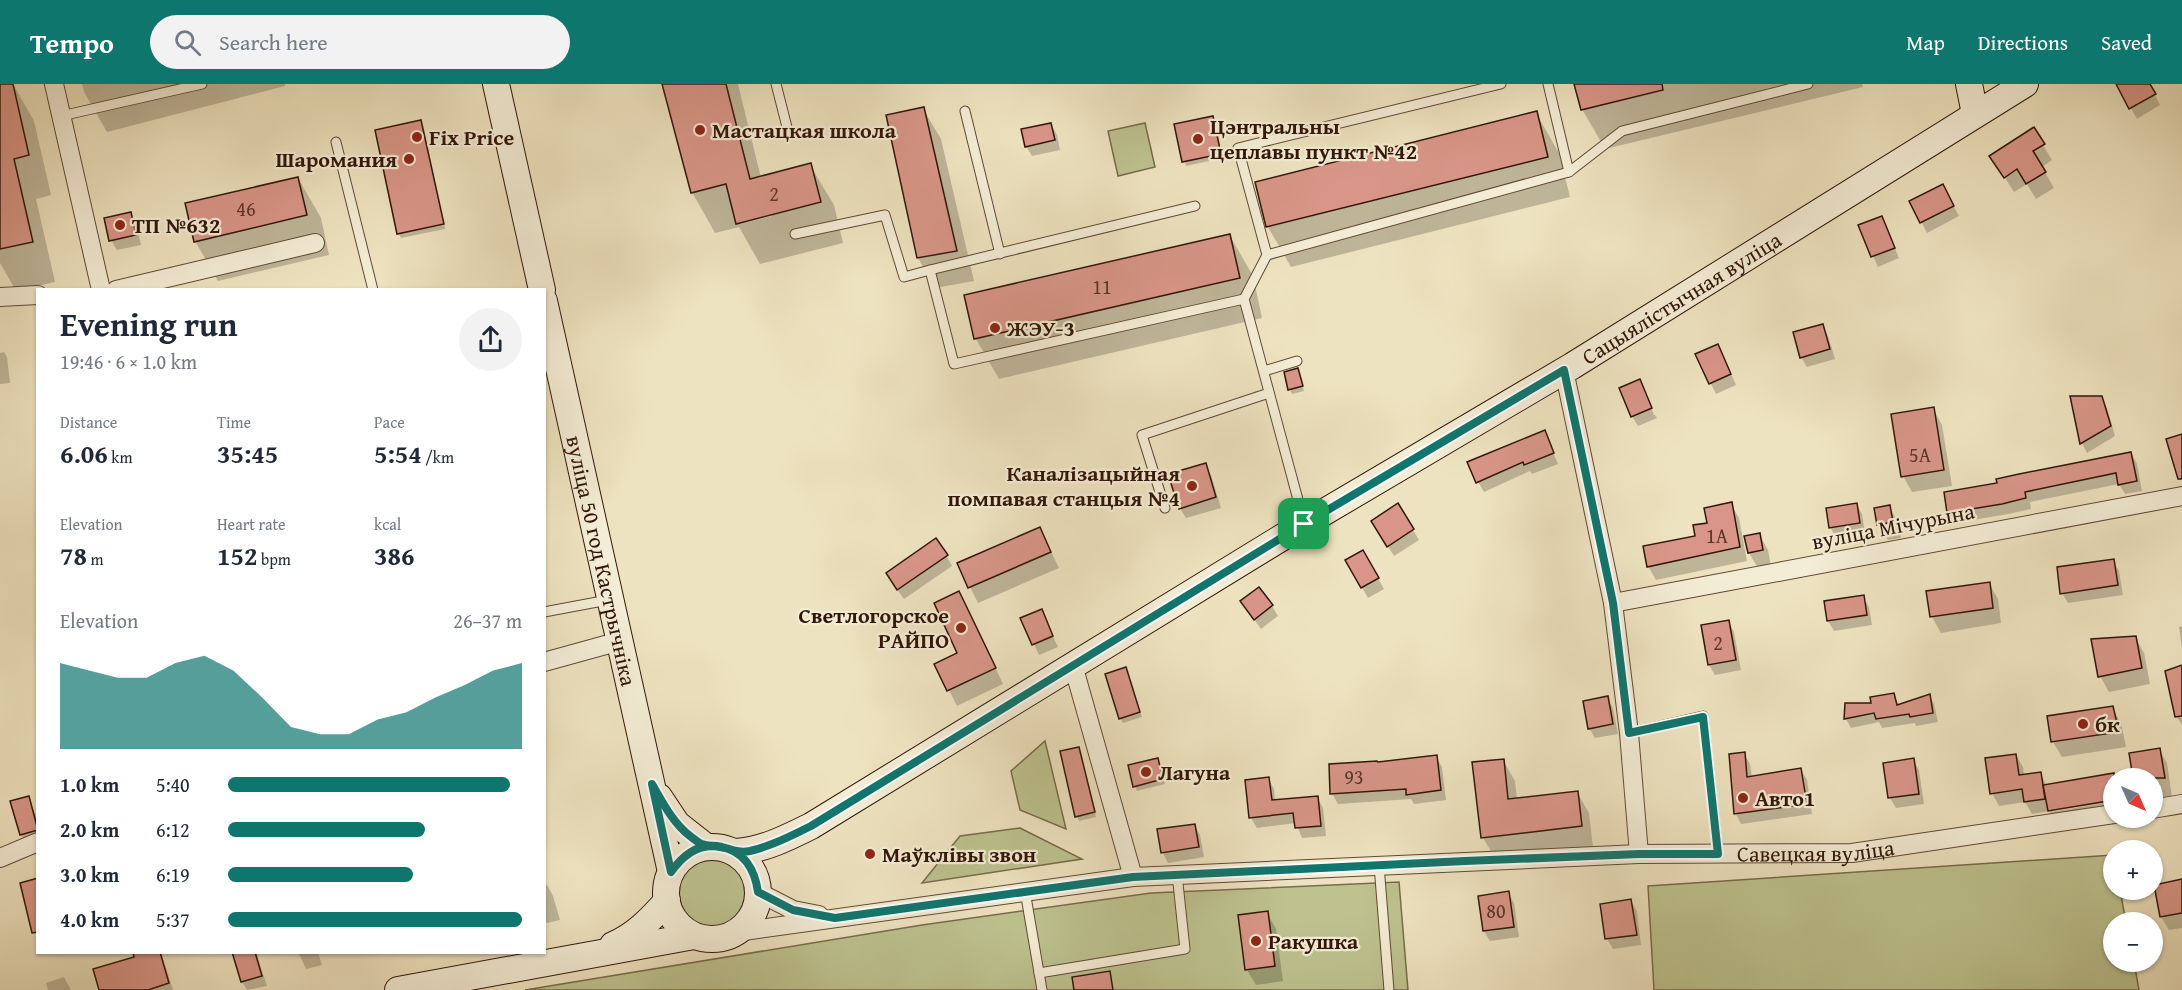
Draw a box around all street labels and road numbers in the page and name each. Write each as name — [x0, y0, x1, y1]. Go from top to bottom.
street label: Сацыялістычная вуліца — [1575, 223, 1788, 372]
street label: вуліца 50 год Кастрычніка — [558, 432, 645, 690]
street label: вуліца Мічурына — [1809, 494, 1978, 557]
street label: Савецкая вуліца — [1737, 831, 1897, 870]

